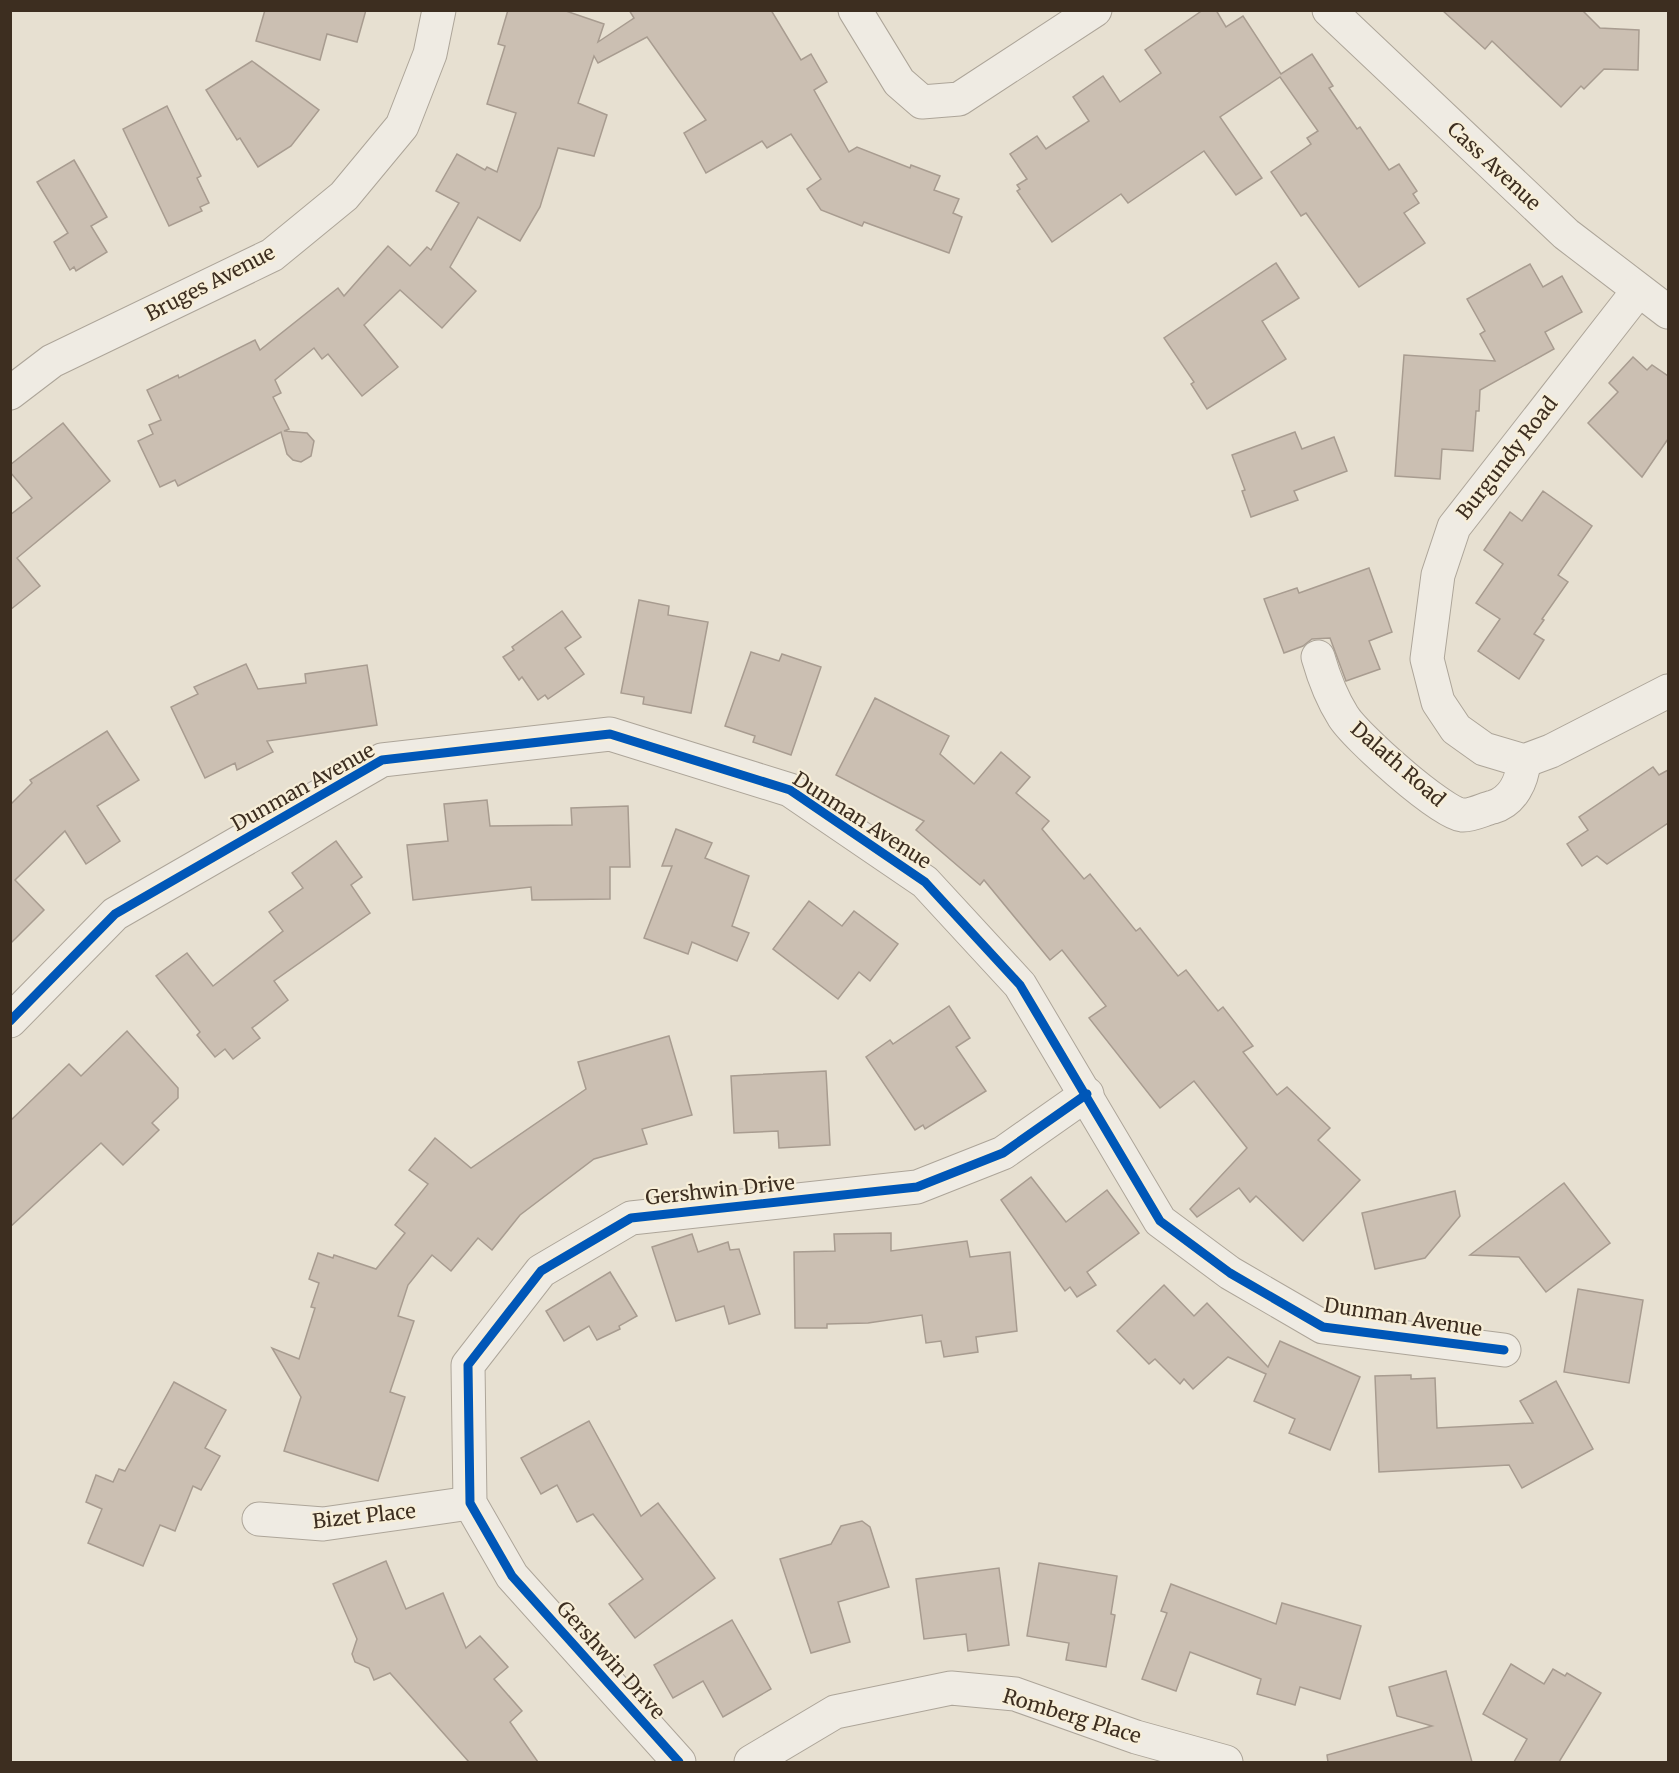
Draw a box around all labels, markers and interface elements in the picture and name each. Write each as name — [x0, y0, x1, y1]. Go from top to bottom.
street label: Cass Avenue — [1442, 116, 1546, 215]
street label: Bruges Avenue — [141, 239, 279, 326]
street label: Burgundy Road — [1451, 391, 1562, 524]
street label: Dalath Road — [1346, 716, 1451, 811]
street label: Dunman Avenue — [227, 737, 379, 836]
street label: Dunman Avenue — [788, 766, 936, 874]
street label: Gershwin Drive — [644, 1169, 796, 1210]
street label: Dunman Avenue — [1322, 1292, 1484, 1341]
street label: Bizet Place — [311, 1498, 417, 1533]
street label: Gershwin Drive — [552, 1596, 671, 1724]
street label: Romberg Place — [1000, 1683, 1144, 1748]

